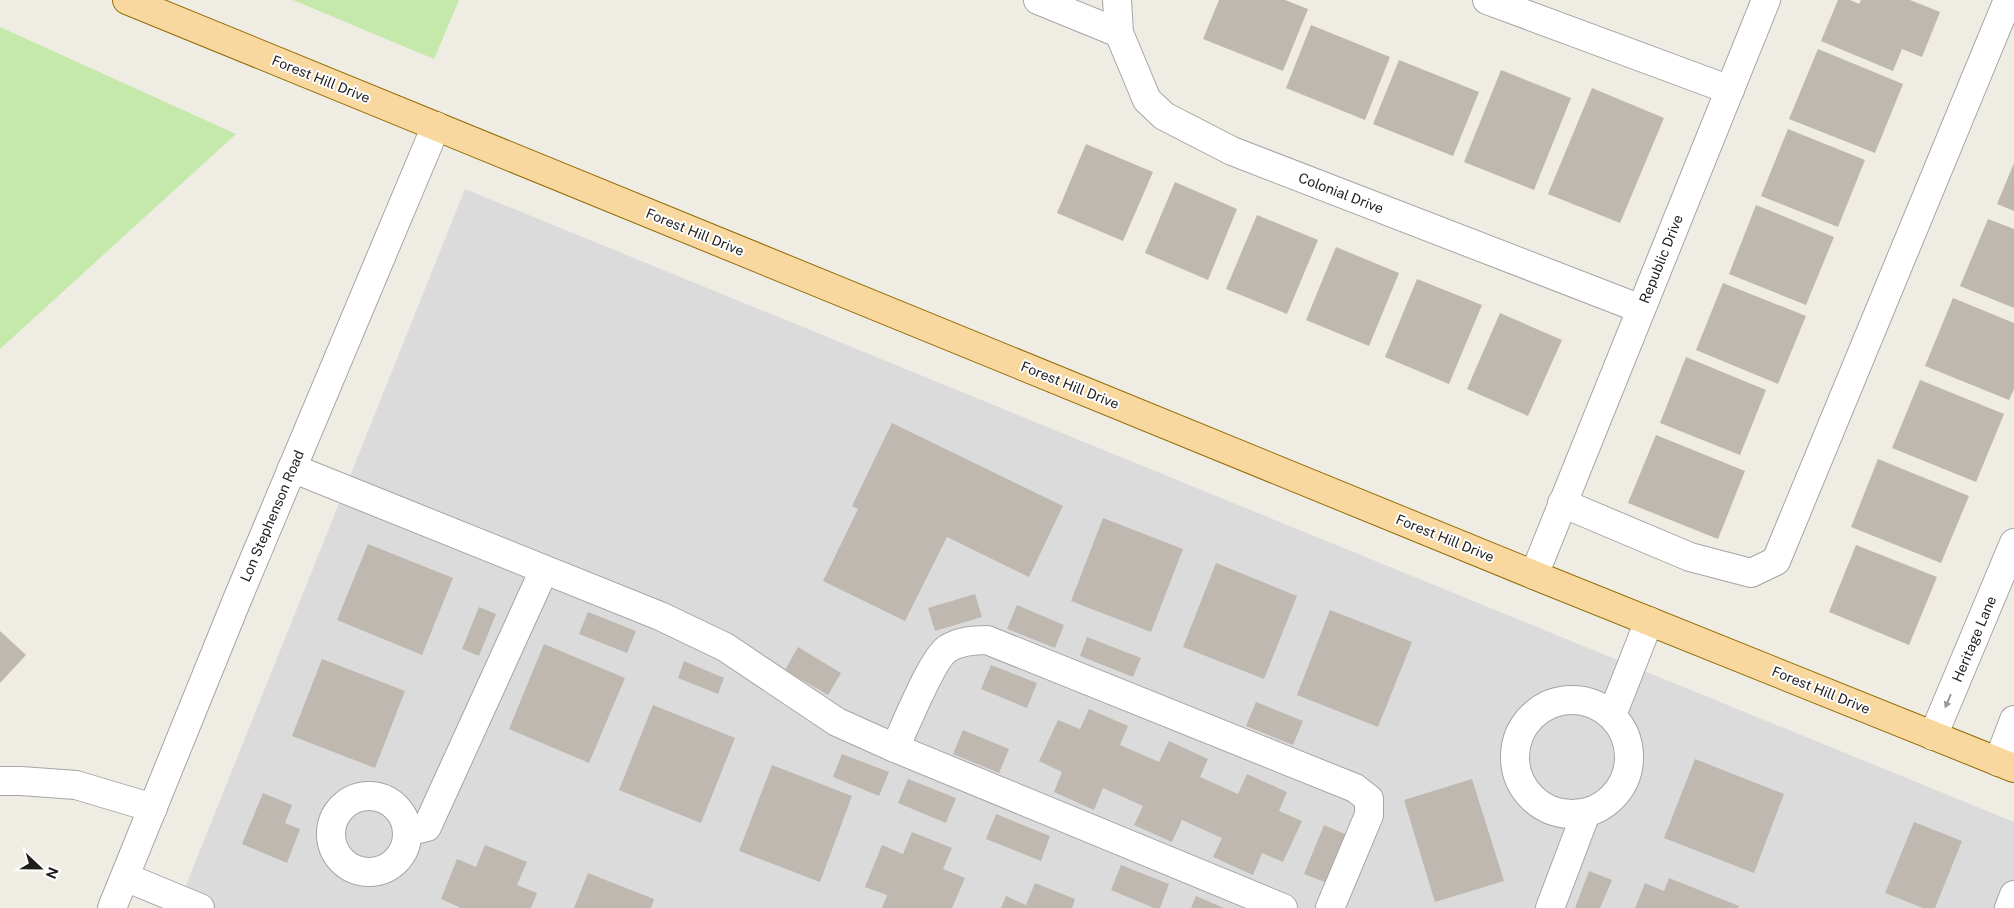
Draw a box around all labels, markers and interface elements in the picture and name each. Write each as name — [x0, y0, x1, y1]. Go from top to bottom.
street label: Forest Hill Drive — [270, 52, 373, 106]
street label: Colonial Drive — [1296, 169, 1386, 217]
street label: Forest Hill Drive — [644, 205, 747, 259]
street label: Republic Drive — [1636, 212, 1686, 306]
street label: Forest Hill Drive — [1019, 358, 1122, 412]
street label: Lon Stephenson Road — [237, 448, 307, 584]
street label: Forest Hill Drive — [1394, 511, 1497, 565]
street label: Heritage Lane — [1949, 593, 1999, 684]
street label: Forest Hill Drive — [1770, 663, 1873, 717]
one-way arrow — [1944, 694, 1952, 709]
north arrow — [15, 843, 65, 893]
text: N — [43, 865, 62, 881]

